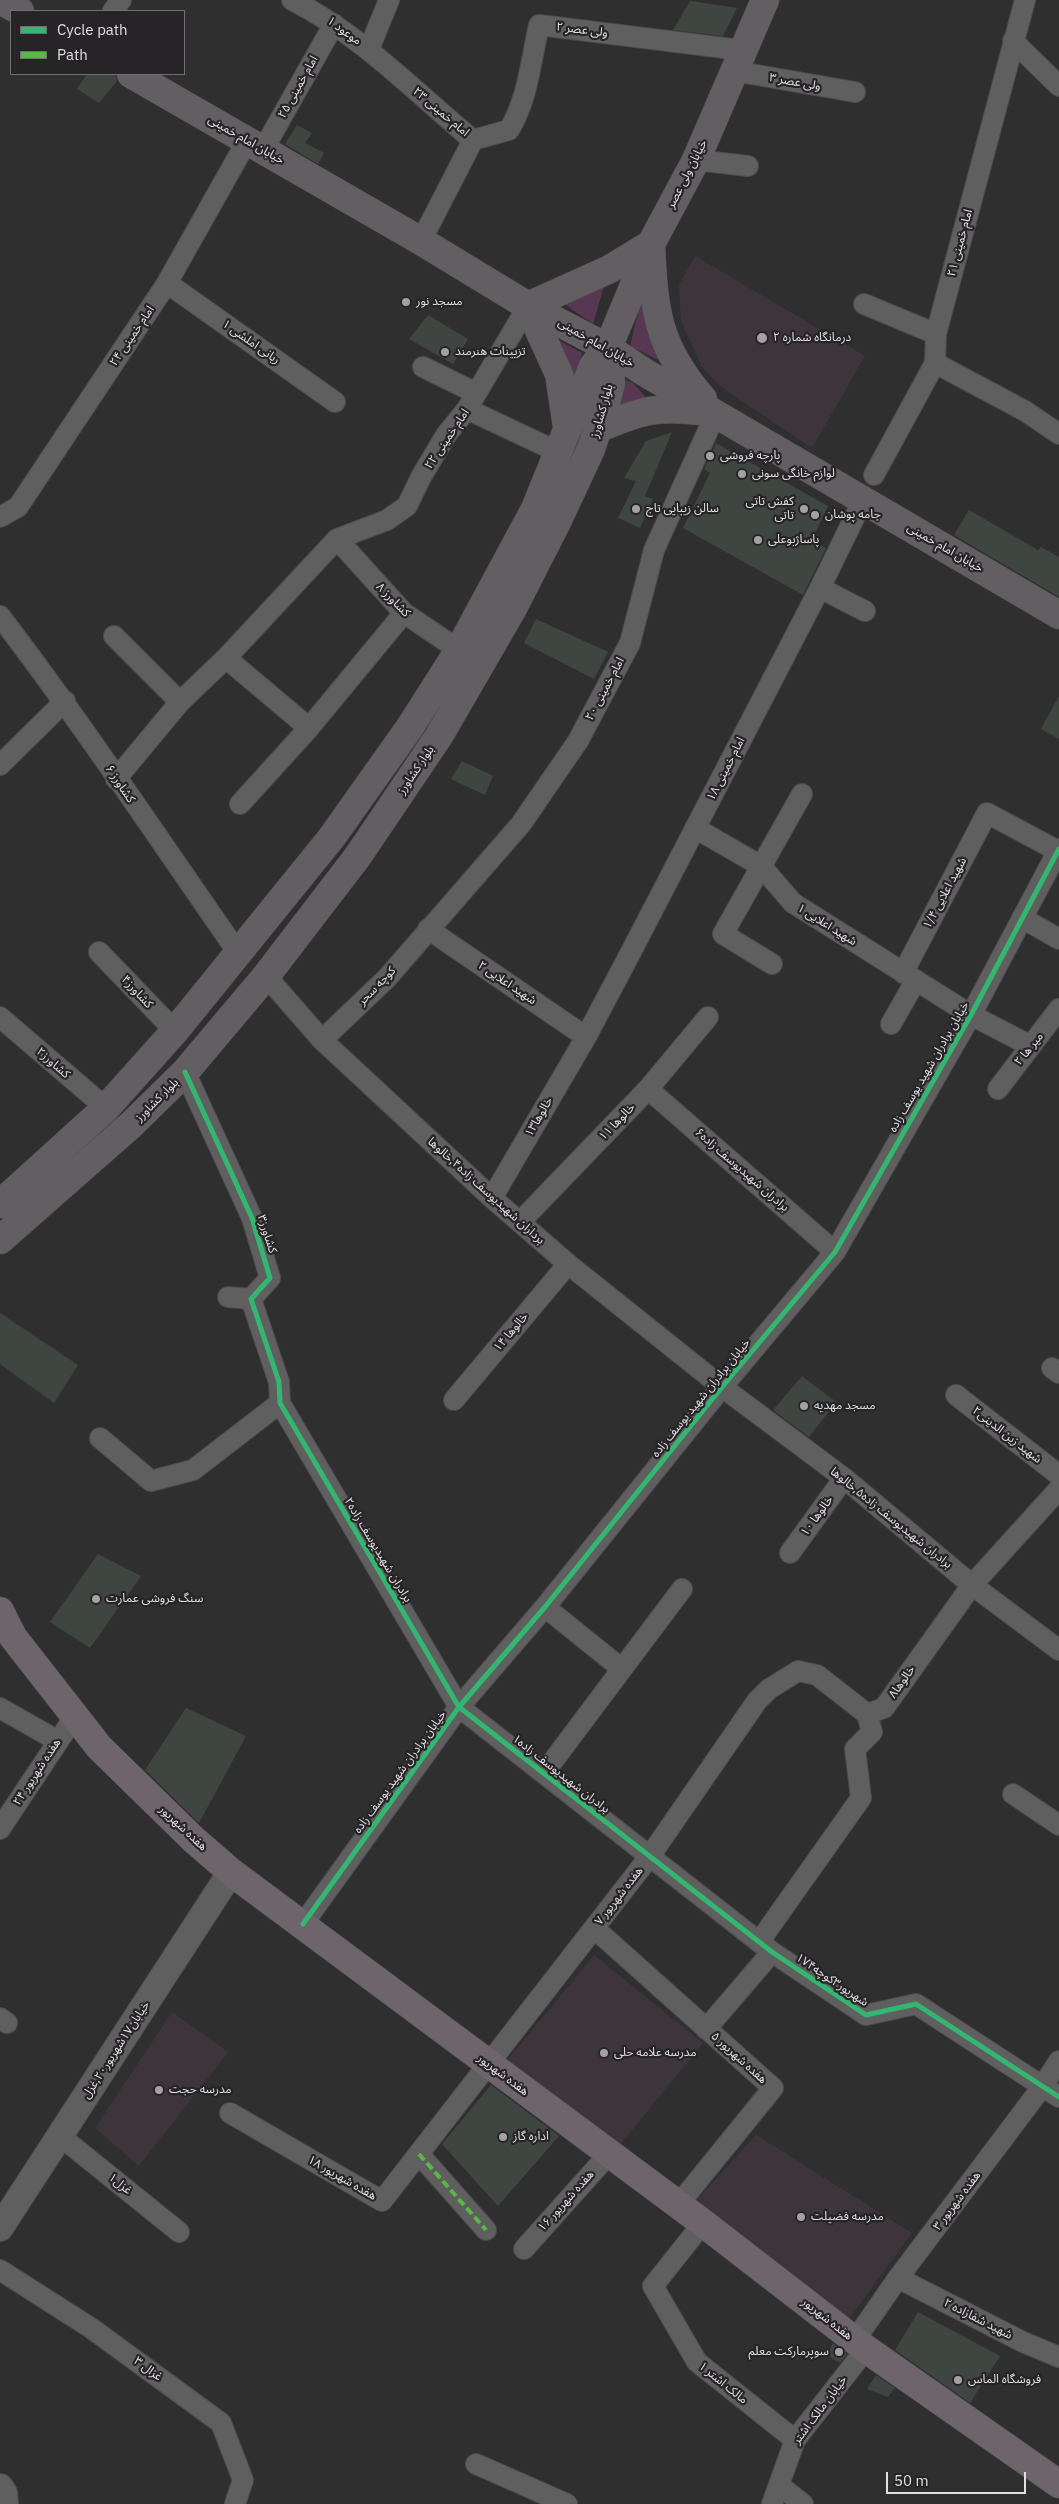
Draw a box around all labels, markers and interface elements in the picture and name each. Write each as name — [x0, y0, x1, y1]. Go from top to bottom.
legend — [10, 10, 185, 75]
street label: موعود ۱ — [324, 14, 364, 48]
text: Cycle path — [57, 20, 128, 39]
street label: ولی عصر ۲ — [555, 20, 609, 40]
text: Path — [57, 45, 88, 64]
street label: امام خمینی ۲۵ — [275, 53, 321, 121]
street label: ولی عصر ۳ — [768, 70, 822, 94]
street label: امام خمینی ۲۳ — [410, 84, 472, 140]
street label: خیابان امام خمینی — [205, 112, 287, 168]
street label: خیابان ولی عصر — [664, 137, 710, 211]
street label: امام خمینی ۲۱ — [944, 208, 976, 278]
place label: مسجد نور — [416, 295, 463, 309]
marker: مسجد نور — [400, 296, 412, 308]
street label: امام خمینی ۲۴ — [107, 303, 157, 369]
street label: خیابان امام خمینی — [555, 315, 637, 371]
street label: ربانی املشی ۱ — [219, 317, 283, 367]
marker: درمانگاه شماره ۲ — [755, 331, 769, 345]
place label: درمانگاه شماره ۲ — [773, 331, 851, 345]
place label: تزیینات هنرمند — [455, 345, 525, 359]
marker: تزیینات هنرمند — [439, 346, 451, 358]
street label: بلوار کشاورز — [587, 382, 617, 440]
street label: امام خمینی ۲۲ — [422, 406, 472, 472]
place label: پارچه فروشی — [720, 449, 780, 463]
marker: پارچه فروشی — [704, 450, 716, 462]
place label: لوازم خانگی سونی — [752, 467, 835, 481]
marker: لوازم خانگی سونی — [736, 468, 748, 480]
place label: کفش تاتی تاتی — [746, 495, 794, 523]
place label: سالن زیبایی تاج — [646, 502, 719, 516]
marker: سالن زیبایی تاج — [630, 503, 642, 515]
marker: کفش تاتی تاتی — [798, 503, 810, 515]
place label: جامه پوشان — [825, 508, 881, 522]
marker: جامه پوشان — [809, 509, 821, 521]
street label: خیابان امام خمینی — [904, 520, 986, 576]
place label: پاساژبوعلی — [768, 533, 819, 547]
marker: پاساژبوعلی — [752, 534, 764, 546]
street label: کشاورز ۸ — [373, 580, 413, 620]
street label: امام خمینی ۲۰ — [582, 655, 628, 723]
street label: امام خمینی ۱۸ — [704, 735, 748, 803]
street label: بلوار کشاورز — [395, 743, 437, 797]
street label: کشاورز ۶ — [102, 762, 138, 806]
street label: شهید اعلایی ۱/۴ — [920, 855, 970, 931]
street label: شهید اعلایی ۱ — [795, 901, 859, 949]
street label: شهید اعلایی ۲ — [475, 958, 539, 1008]
street label: کوچه سحر — [355, 964, 399, 1008]
street label: کشاورز۴ — [118, 973, 156, 1011]
street label: خیابان برادران شهید یوسف زاده — [886, 999, 972, 1135]
street label: میر ها ۲ — [1011, 1030, 1047, 1068]
street label: کشاورز۲ — [33, 1045, 73, 1081]
street label: بلوار کشاورز — [132, 1075, 182, 1125]
street label: خالوها۱۳ — [522, 1095, 556, 1139]
street label: خالوها ۱۱ — [596, 1100, 638, 1144]
street label: برادران شهیدیوسف زاده۶ — [692, 1125, 792, 1215]
street label: برداران شهیدیوسف زاده۴,خالوها — [424, 1135, 548, 1247]
street label: کشاورز۳ — [254, 1213, 280, 1255]
street label: خالوها ۱۴ — [491, 1310, 531, 1354]
street label: خیابان برادران شهید یوسف زاده — [649, 1336, 753, 1460]
place label: مسجد مهدیه — [814, 1399, 876, 1413]
marker: مسجد مهدیه — [798, 1400, 810, 1412]
street label: شهید زین الدینی۲ — [969, 1403, 1045, 1467]
street label: برادران شهیدیوسف زاده۵,خالوها — [827, 1464, 955, 1572]
street label: خالوها ۱۰ — [798, 1493, 836, 1539]
street label: برادران شهیدیوسف زاده۲ — [341, 1495, 415, 1605]
place label: سنگ فروشی عمارت — [106, 1592, 203, 1606]
marker: سنگ فروشی عمارت — [90, 1593, 102, 1605]
street label: خالوها۸ — [886, 1663, 918, 1701]
street label: خیابان برادران شهید یوسف زاده — [351, 1708, 449, 1836]
street label: برادران شهیدیوسف زاده۱ — [509, 1731, 613, 1817]
street label: هفده شهریور ۲۴ — [10, 1736, 64, 1808]
street label: هفده شهریور — [156, 1802, 210, 1854]
street label: هفده شهریور ۷ — [592, 1864, 646, 1928]
street label: ۱۷شهریور۳کوچه۴ — [793, 1950, 871, 2010]
street label: خیابان۱۷شهریور۲۰,غزل — [79, 1999, 153, 2101]
street label: هفده شهریور ۵ — [708, 2029, 770, 2087]
place label: مدرسه علامه حلی — [614, 2046, 696, 2060]
marker: مدرسه علامه حلی — [598, 2047, 610, 2059]
street label: هفده شهریور — [475, 2051, 531, 2099]
place label: مدرسه حجت — [169, 2083, 232, 2097]
marker: مدرسه حجت — [153, 2084, 165, 2096]
place label: اداره گاز — [513, 2130, 549, 2144]
marker: اداره گاز — [497, 2131, 509, 2143]
street label: هفده شهریور ۱۸ — [305, 2153, 379, 2203]
street label: هفده شهریور ۱۶ — [535, 2168, 597, 2234]
street label: هفده شهریور ۳ — [930, 2169, 984, 2233]
street label: غزل۱ — [105, 2170, 135, 2198]
place label: مدرسه فضیلت — [811, 2210, 884, 2224]
marker: مدرسه فضیلت — [795, 2211, 807, 2223]
street label: هفده شهریور — [799, 2295, 855, 2343]
street label: شهید شفازاده ۲ — [941, 2296, 1015, 2342]
place label: سوپرمارکت معلم — [749, 2345, 829, 2359]
marker: سوپرمارکت معلم — [833, 2346, 845, 2358]
street label: غزال ۳ — [131, 2354, 165, 2384]
street label: مالک اشتر ۱ — [696, 2359, 750, 2407]
street label: خیابان مالک اشتر — [790, 2373, 850, 2447]
place label: فروشگاه الماس — [968, 2373, 1041, 2387]
marker: فروشگاه الماس — [952, 2374, 964, 2386]
scale bar — [889, 2462, 1029, 2494]
text: 50 m — [894, 2471, 929, 2490]

